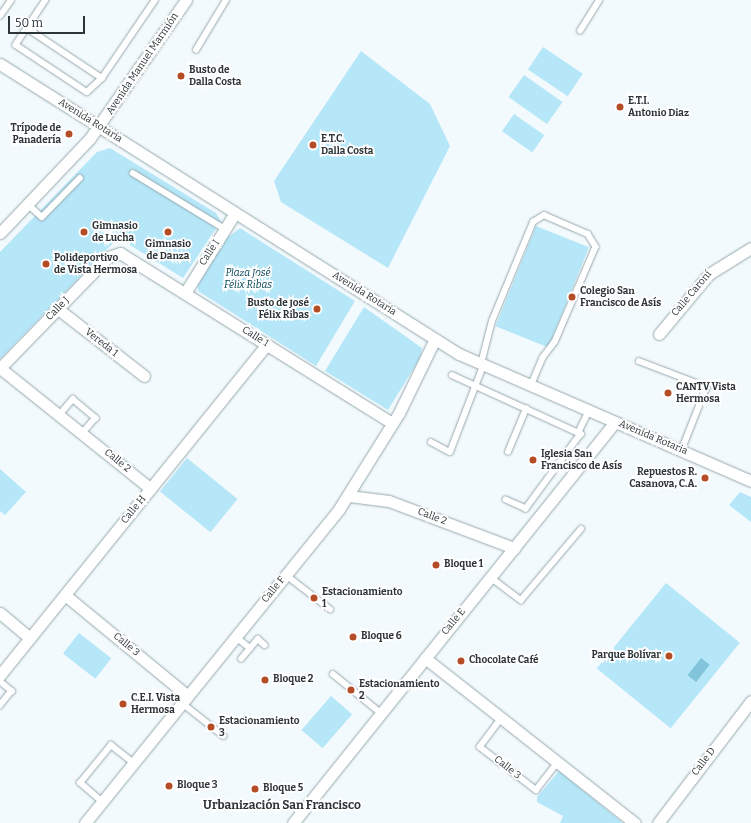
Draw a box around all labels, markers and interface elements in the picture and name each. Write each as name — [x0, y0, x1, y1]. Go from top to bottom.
scale bar — [10, 8, 87, 34]
street label: Avenida Manuel Marmión — [104, 11, 182, 117]
text: 50 m — [15, 16, 43, 30]
place label: Busto de Dalla Costa — [189, 64, 241, 88]
marker: Busto de Dalla Costa — [176, 71, 186, 81]
place label: E.T.I. Antonio Diaz — [628, 95, 689, 118]
street label: Avenida Rotaria — [56, 96, 124, 146]
marker: E.T.I. Antonio Diaz — [615, 102, 625, 112]
place label: Trípode de Panadería — [10, 122, 61, 146]
marker: Trípode de Panadería — [64, 129, 74, 139]
place label: E.T.C. Dalla Costa — [321, 133, 373, 156]
marker: E.T.C. Dalla Costa — [308, 140, 318, 150]
place label: Gimnasio de Lucha — [92, 220, 138, 244]
marker: Gimnasio de Lucha — [79, 227, 89, 237]
marker: Gimnasio de Danza — [163, 227, 173, 237]
place label: Gimnasio de Danza — [145, 238, 191, 262]
street label: Calle I — [197, 238, 223, 268]
place label: Polideportivo de Vista Hermosa — [54, 252, 137, 276]
marker: Polideportivo de Vista Hermosa — [41, 259, 51, 269]
park label: Plaza José Félix Ribas — [224, 267, 272, 290]
street label: Avenida Rotaria — [330, 269, 398, 319]
street label: Calle Caroní — [669, 269, 715, 319]
place label: Colegio San Francisco de Asís — [580, 285, 661, 308]
marker: Colegio San Francisco de Asís — [567, 292, 577, 302]
street label: Calle J — [44, 295, 72, 323]
place label: Busto de José Félix Ribas — [247, 297, 309, 320]
marker: Busto de José Félix Ribas — [312, 304, 322, 314]
street label: Calle 1 — [240, 324, 270, 350]
street label: Vereda 1 — [82, 326, 120, 360]
place label: CANTV Vista Hermosa — [676, 381, 736, 404]
marker: CANTV Vista Hermosa — [663, 388, 673, 398]
street label: Avenida Rotaria — [617, 418, 689, 458]
street label: Calle 2 — [101, 447, 133, 475]
place label: Iglesia San Francisco de Asís — [541, 448, 622, 472]
marker: Iglesia San Francisco de Asís — [528, 455, 538, 465]
place label: Repuestos R. Casanova, C.A. — [629, 466, 697, 490]
marker: Repuestos R. Casanova, C.A. — [700, 473, 710, 483]
street label: Calle H — [119, 493, 149, 527]
street label: Calle 2 — [416, 506, 448, 528]
place label: Bloque 1 — [444, 559, 483, 571]
marker: Bloque 1 — [431, 560, 441, 570]
street label: Calle F — [260, 574, 288, 606]
place label: Estacionamiento 1 — [322, 586, 403, 610]
marker: Estacionamiento 1 — [309, 593, 319, 603]
street label: Calle E — [440, 606, 468, 638]
street label: Calle 3 — [110, 631, 142, 659]
place label: Bloque 6 — [361, 631, 402, 643]
marker: Bloque 6 — [348, 632, 358, 642]
place label: Parque Bolívar — [592, 650, 661, 662]
marker: Parque Bolívar — [664, 651, 674, 661]
place label: Chocolate Café — [469, 655, 539, 667]
marker: Chocolate Café — [456, 656, 466, 666]
place label: Bloque 2 — [273, 674, 313, 686]
marker: Bloque 2 — [260, 675, 270, 685]
place label: Estacionamiento 2 — [359, 678, 440, 702]
marker: Estacionamiento 2 — [346, 685, 356, 695]
place label: C.E.I. Vista Hermosa — [131, 692, 180, 716]
marker: C.E.I. Vista Hermosa — [118, 699, 128, 709]
place label: Estacionamiento 3 — [219, 715, 300, 738]
marker: Estacionamiento 3 — [206, 722, 216, 732]
street label: Calle D — [690, 746, 718, 778]
street label: Calle 3 — [491, 754, 523, 782]
place label: Bloque 3 — [177, 780, 218, 792]
marker: Bloque 3 — [164, 781, 174, 791]
place label: Bloque 5 — [263, 783, 303, 795]
marker: Bloque 5 — [250, 784, 260, 794]
district label: Urbanización San Francisco — [203, 799, 361, 813]

